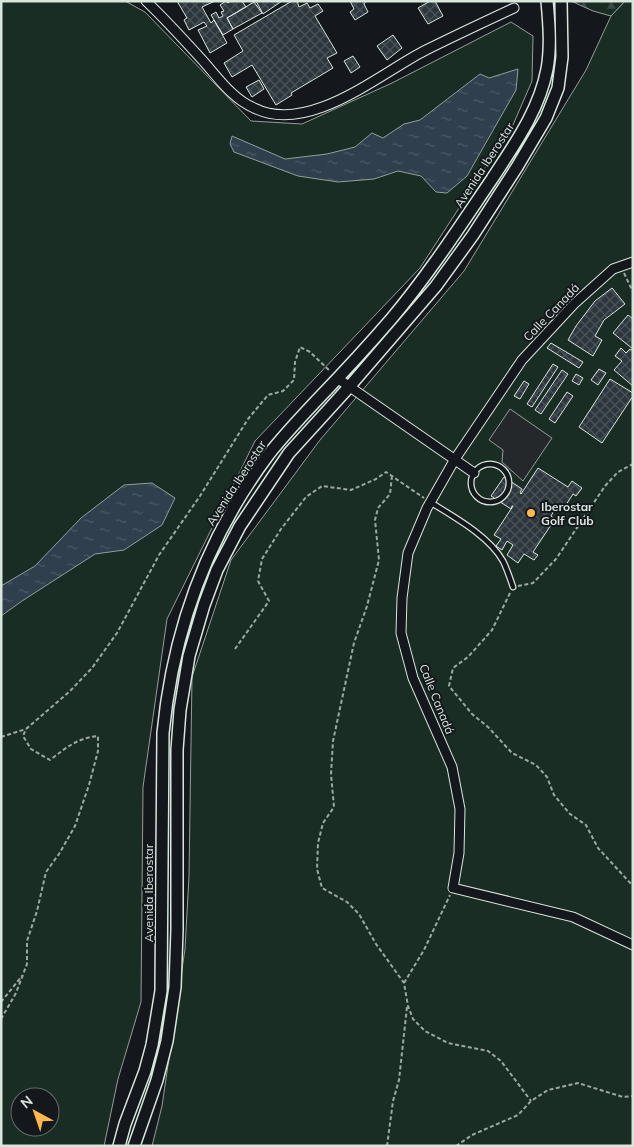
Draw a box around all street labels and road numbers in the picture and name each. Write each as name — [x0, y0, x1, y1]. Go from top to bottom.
street label: Avenida Iberostar — [451, 119, 517, 210]
street label: Calle Canadá — [520, 280, 582, 344]
street label: Avenida Iberostar — [203, 437, 269, 528]
street label: Calle Canadá — [416, 662, 458, 736]
street label: Avenida Iberostar — [141, 843, 156, 942]

